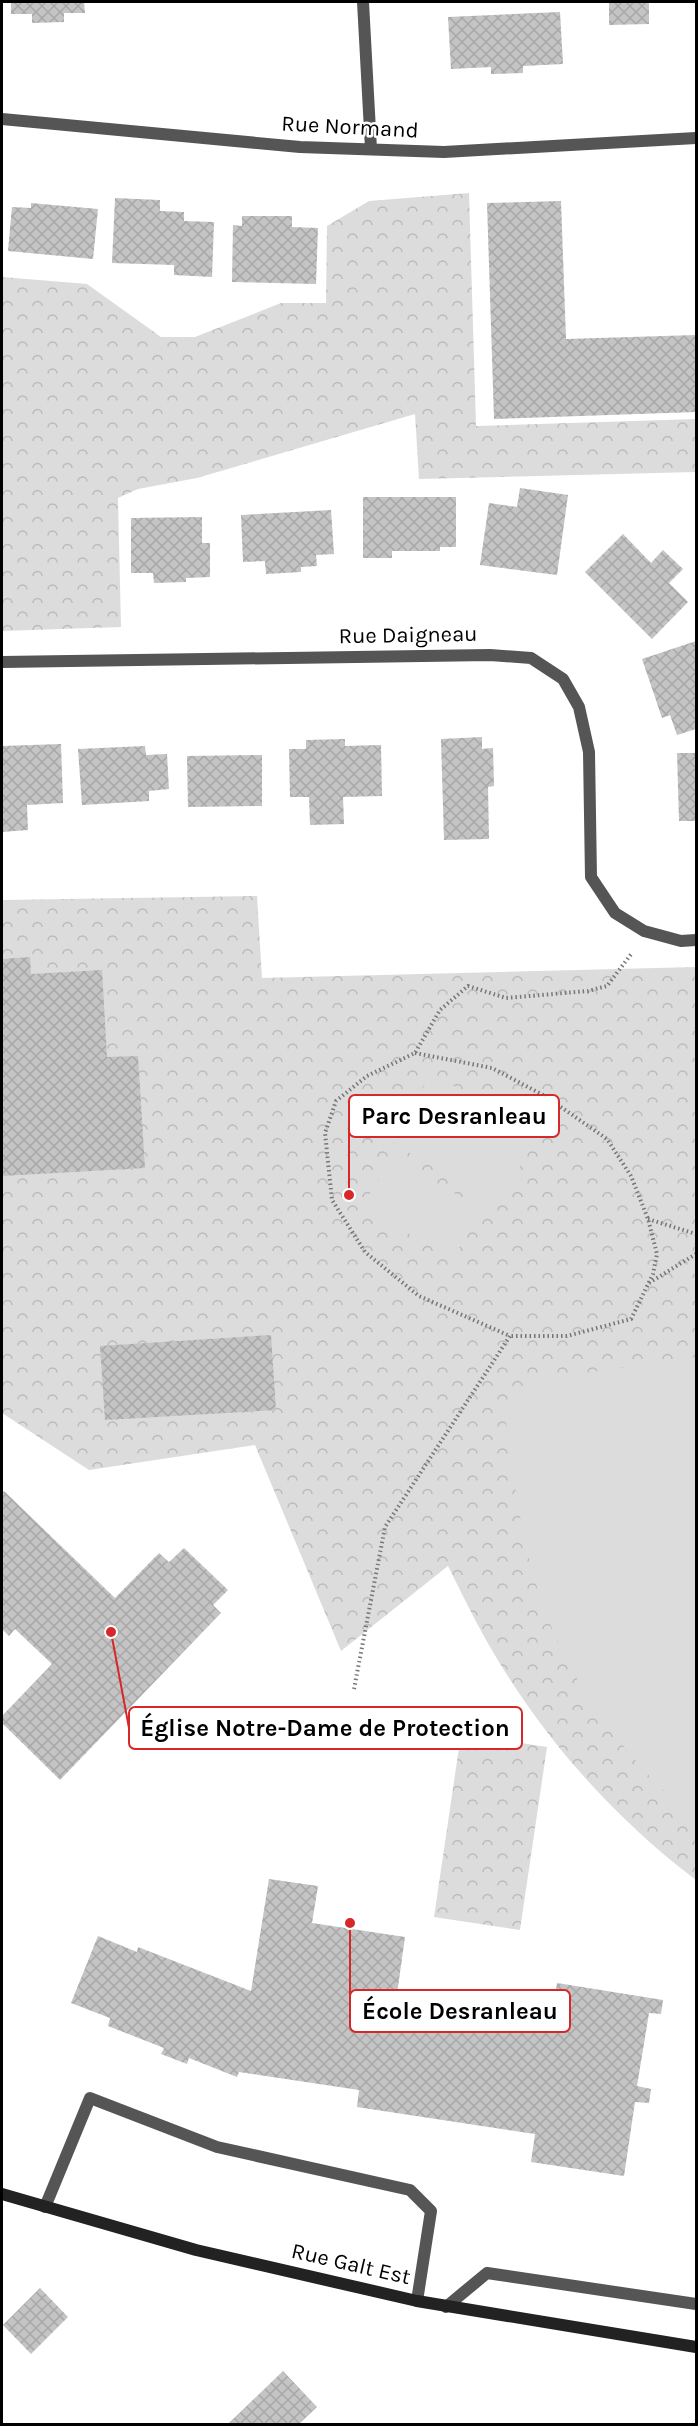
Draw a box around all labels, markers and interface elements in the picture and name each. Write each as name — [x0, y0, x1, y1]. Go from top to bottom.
street label: Rue Normand — [281, 110, 419, 144]
street label: Rue Daigneau — [338, 621, 478, 649]
callout: Parc Desranleau — [349, 1095, 559, 1137]
text: Parc Desranleau — [361, 1102, 547, 1130]
callout: Église Notre-Dame de Protection — [129, 1707, 522, 1749]
text: Église Notre-Dame de Protection — [140, 1712, 510, 1742]
callout: École Desranleau — [350, 1990, 570, 2032]
text: École Desranleau — [362, 1995, 558, 2025]
street label: Rue Galt Est — [289, 2238, 413, 2290]

